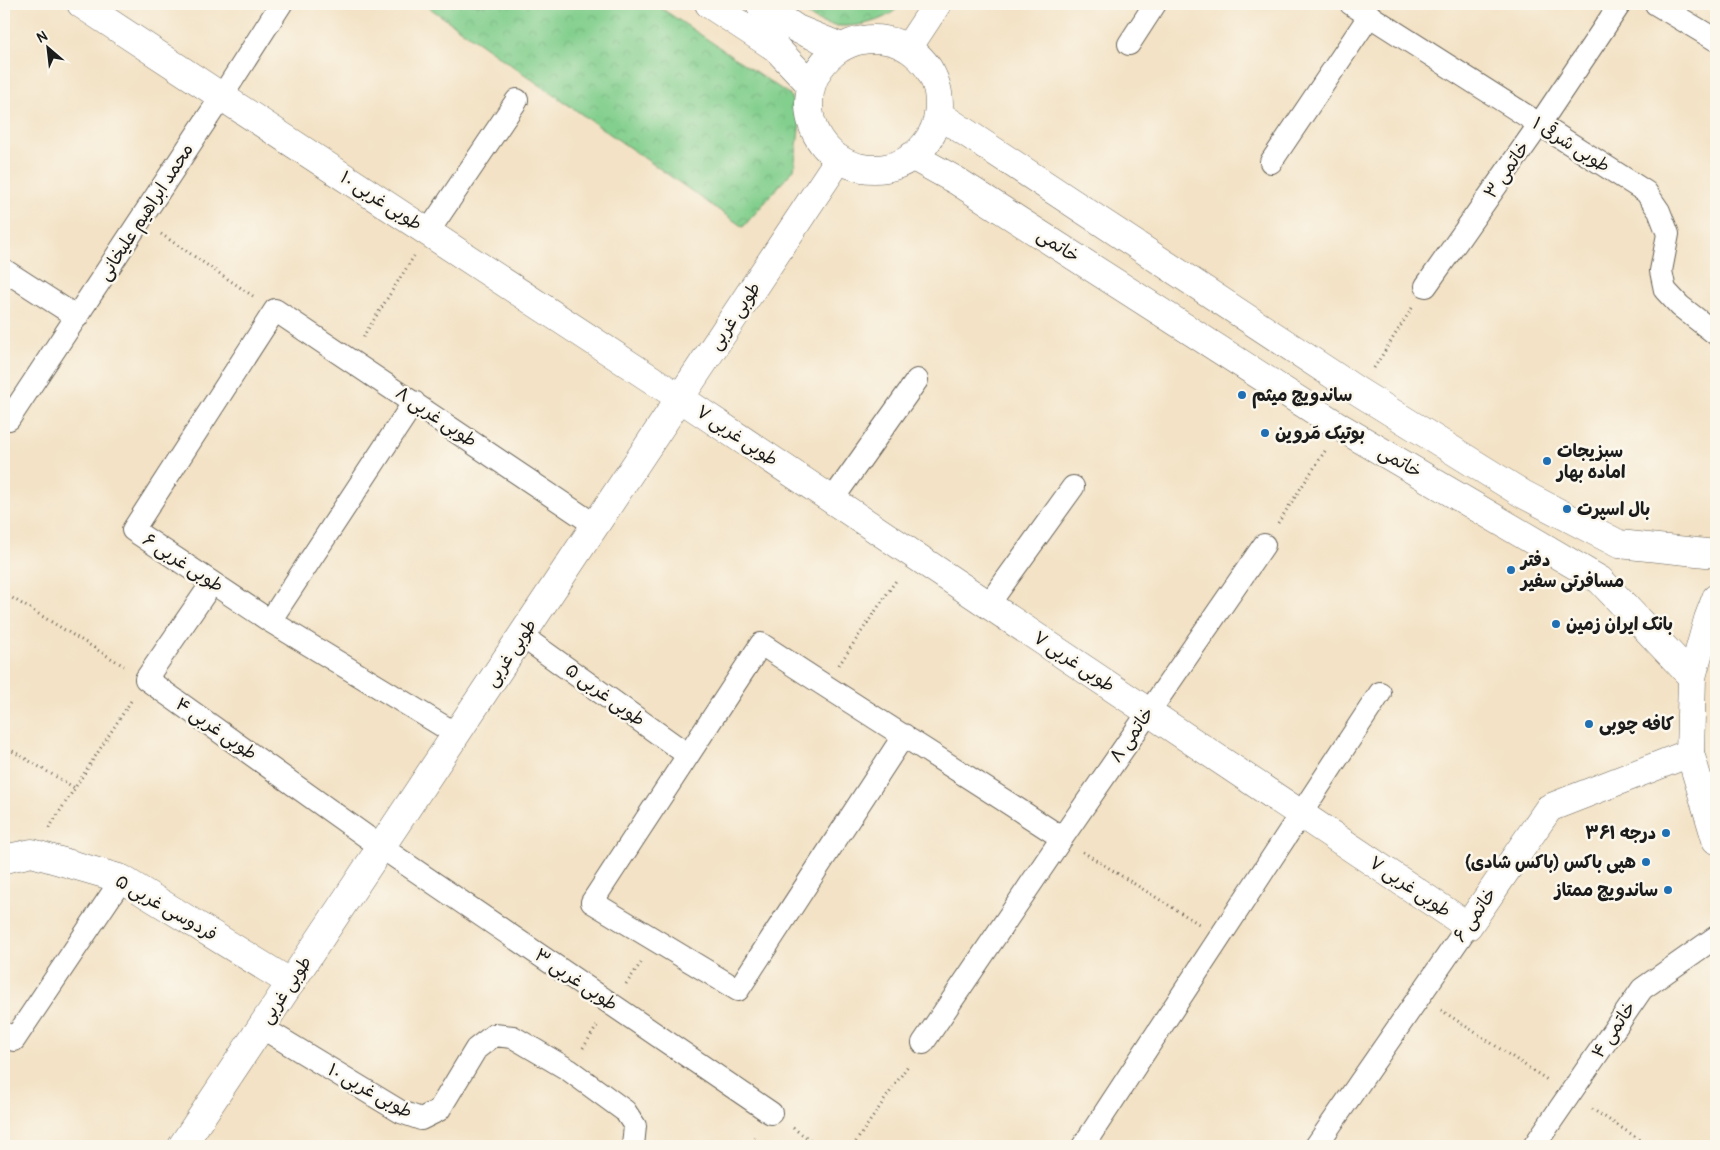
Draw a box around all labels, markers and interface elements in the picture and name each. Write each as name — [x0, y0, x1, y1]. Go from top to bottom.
north arrow — [22, 22, 72, 72]
text: N — [34, 27, 50, 47]
street label: طوبی شرقی ۱ — [1528, 111, 1615, 178]
street label: خاتمی ۳ — [1479, 137, 1535, 203]
street label: محمد ابراهیم علیخانی — [93, 139, 201, 286]
street label: طوبی غربی ۱۰ — [336, 166, 426, 236]
street label: خاتمی — [1032, 224, 1084, 268]
street label: طوبی غربی — [704, 278, 766, 354]
street label: طوبی غربی ۸ — [391, 381, 481, 453]
place label: ساندویچ میثم — [1252, 384, 1352, 409]
marker: ساندویچ میثم — [1236, 389, 1248, 401]
street label: طوبی غربی ۷ — [692, 400, 782, 472]
place label: بوتیک مَروین — [1275, 422, 1365, 445]
marker: بوتیک مَروین — [1259, 427, 1271, 439]
place label: سبزیجات اماده بهار — [1555, 440, 1626, 484]
street label: خاتمی — [1374, 441, 1426, 483]
marker: سبزیجات اماده بهار — [1541, 455, 1553, 467]
place label: بال اسپرت — [1577, 498, 1650, 521]
marker: بال اسپرت — [1561, 503, 1573, 515]
street label: طوبی غربی ۶ — [138, 528, 228, 598]
place label: دفتر مسافرتی سفیر — [1519, 549, 1624, 593]
marker: دفتر مسافرتی سفیر — [1505, 564, 1517, 576]
place label: بانک ایران زمین — [1566, 613, 1673, 636]
street label: طوبی غربی — [480, 615, 542, 691]
marker: بانک ایران زمین — [1550, 618, 1562, 630]
street label: طوبی غربی ۷ — [1029, 626, 1119, 698]
street label: طوبی غربی ۵ — [560, 658, 650, 732]
street label: طوبی غربی ۴ — [171, 692, 261, 766]
street label: خاتمی ۸ — [1105, 703, 1159, 767]
place label: کافه چوبی — [1599, 713, 1674, 736]
marker: کافه چوبی — [1583, 718, 1595, 730]
place label: ۳۶۱ درجه — [1585, 822, 1656, 845]
marker: ۳۶۱ درجه — [1660, 827, 1672, 839]
street label: طوبی غربی ۷ — [1365, 851, 1455, 923]
place label: هپی باکس (باکس شادی) — [1465, 851, 1636, 874]
marker: هپی باکس (باکس شادی) — [1640, 856, 1652, 868]
street label: فردوسی غربی ۵ — [111, 870, 221, 946]
place label: ساندویچ ممتاز — [1553, 879, 1658, 902]
street label: خاتمی ۶ — [1448, 883, 1502, 947]
marker: ساندویچ ممتاز — [1662, 884, 1674, 896]
street label: طوبی غربی ۳ — [530, 944, 622, 1016]
street label: طوبی غربی — [255, 952, 317, 1028]
street label: خاتمی ۴ — [1587, 997, 1641, 1063]
street label: طوبی غربی ۱۰ — [324, 1058, 416, 1124]

